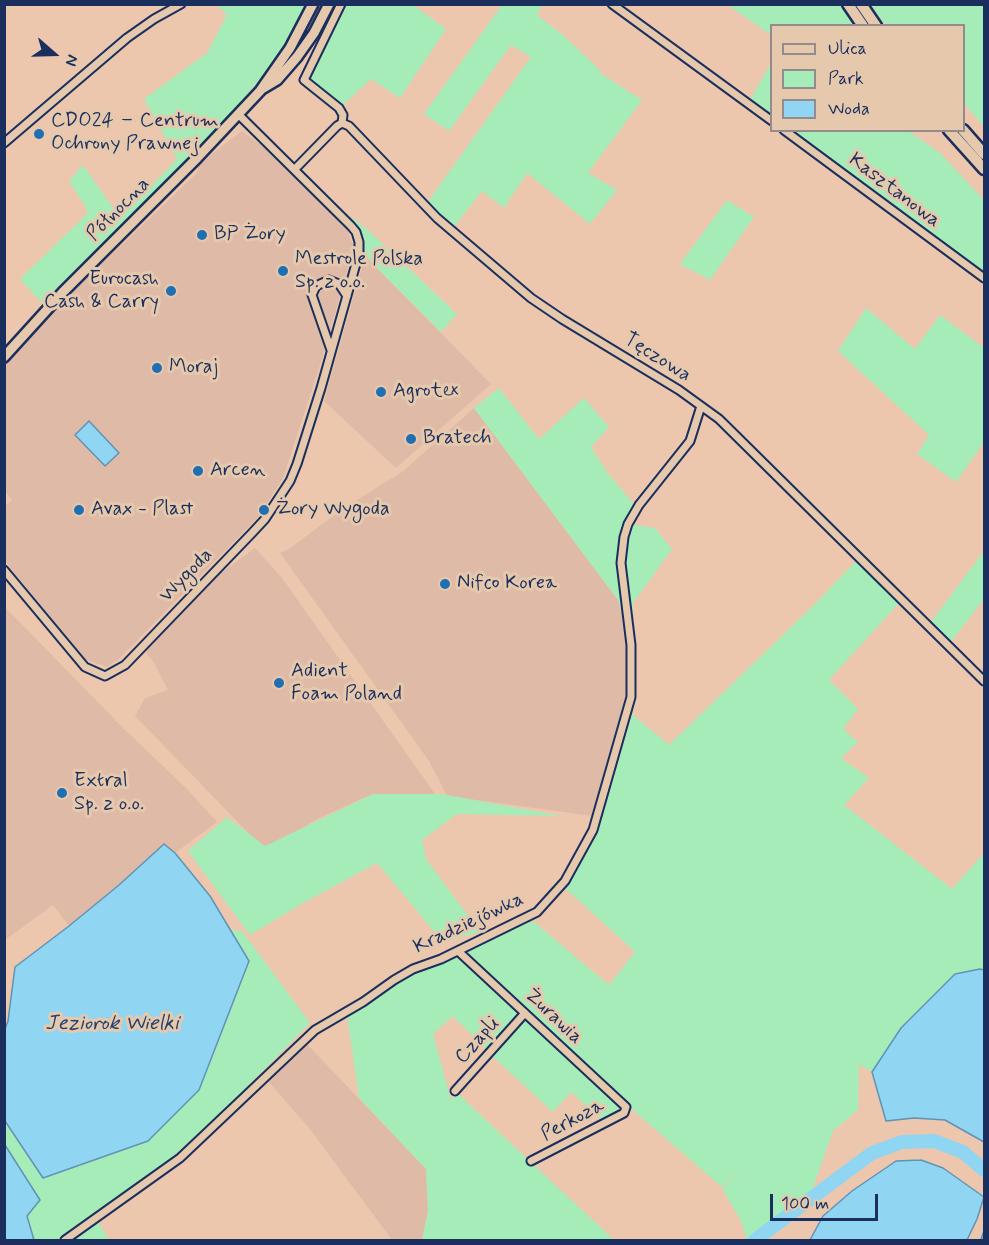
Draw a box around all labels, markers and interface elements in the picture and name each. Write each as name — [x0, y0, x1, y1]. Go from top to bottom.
north arrow — [24, 24, 84, 84]
legend — [770, 24, 965, 132]
text: Ulica — [828, 37, 867, 61]
text: N — [60, 52, 83, 69]
text: Park — [828, 67, 864, 91]
text: Woda — [828, 97, 870, 121]
place label: CDO24 – Centrum Ochrony Prawnej — [51, 110, 219, 157]
marker: CDO24 – Centrum Ochrony Prawnej — [32, 127, 46, 141]
street label: Kasztanowa — [843, 149, 945, 233]
street label: Północna — [82, 173, 156, 247]
place label: BP Żory — [214, 223, 286, 247]
marker: BP Żory — [195, 228, 209, 242]
place label: Mestrole Polska Sp. z o.o. — [295, 248, 423, 295]
marker: Mestrole Polska Sp. z o.o. — [276, 264, 290, 278]
place label: Eurocash Cash & Carry — [44, 268, 159, 315]
marker: Eurocash Cash & Carry — [164, 284, 178, 298]
street label: Tęczowa — [619, 328, 695, 388]
place label: Moraj — [169, 356, 218, 380]
marker: Moraj — [150, 361, 164, 375]
place label: Agrotex — [393, 380, 459, 404]
marker: Agrotex — [374, 385, 388, 399]
place label: Bratech — [423, 427, 491, 451]
marker: Bratech — [404, 432, 418, 446]
place label: Arcen — [210, 459, 265, 483]
marker: Arcen — [191, 464, 205, 478]
place label: Avax - Plast — [91, 498, 193, 522]
place label: Żory Wygoda — [276, 498, 390, 522]
marker: Avax - Plast — [72, 503, 86, 517]
marker: Żory Wygoda — [257, 503, 271, 517]
street label: Wygoda — [155, 544, 219, 608]
place label: Nifco Korea — [457, 572, 557, 596]
marker: Nifco Korea — [438, 577, 452, 591]
place label: Adient Foam Poland — [291, 660, 402, 707]
marker: Adient Foam Poland — [272, 676, 286, 690]
place label: Extral Sp. z o.o. — [74, 770, 144, 817]
marker: Extral Sp. z o.o. — [55, 786, 69, 800]
street label: Kradziejówka — [410, 888, 528, 960]
street label: Żurawia — [519, 984, 587, 1050]
water label: Jeziorok Wielki — [45, 1012, 179, 1038]
street label: Czapli — [451, 1013, 505, 1069]
street label: Perkoza — [537, 1094, 609, 1148]
scale bar — [773, 1182, 881, 1220]
text: 100 m — [781, 1192, 829, 1216]

